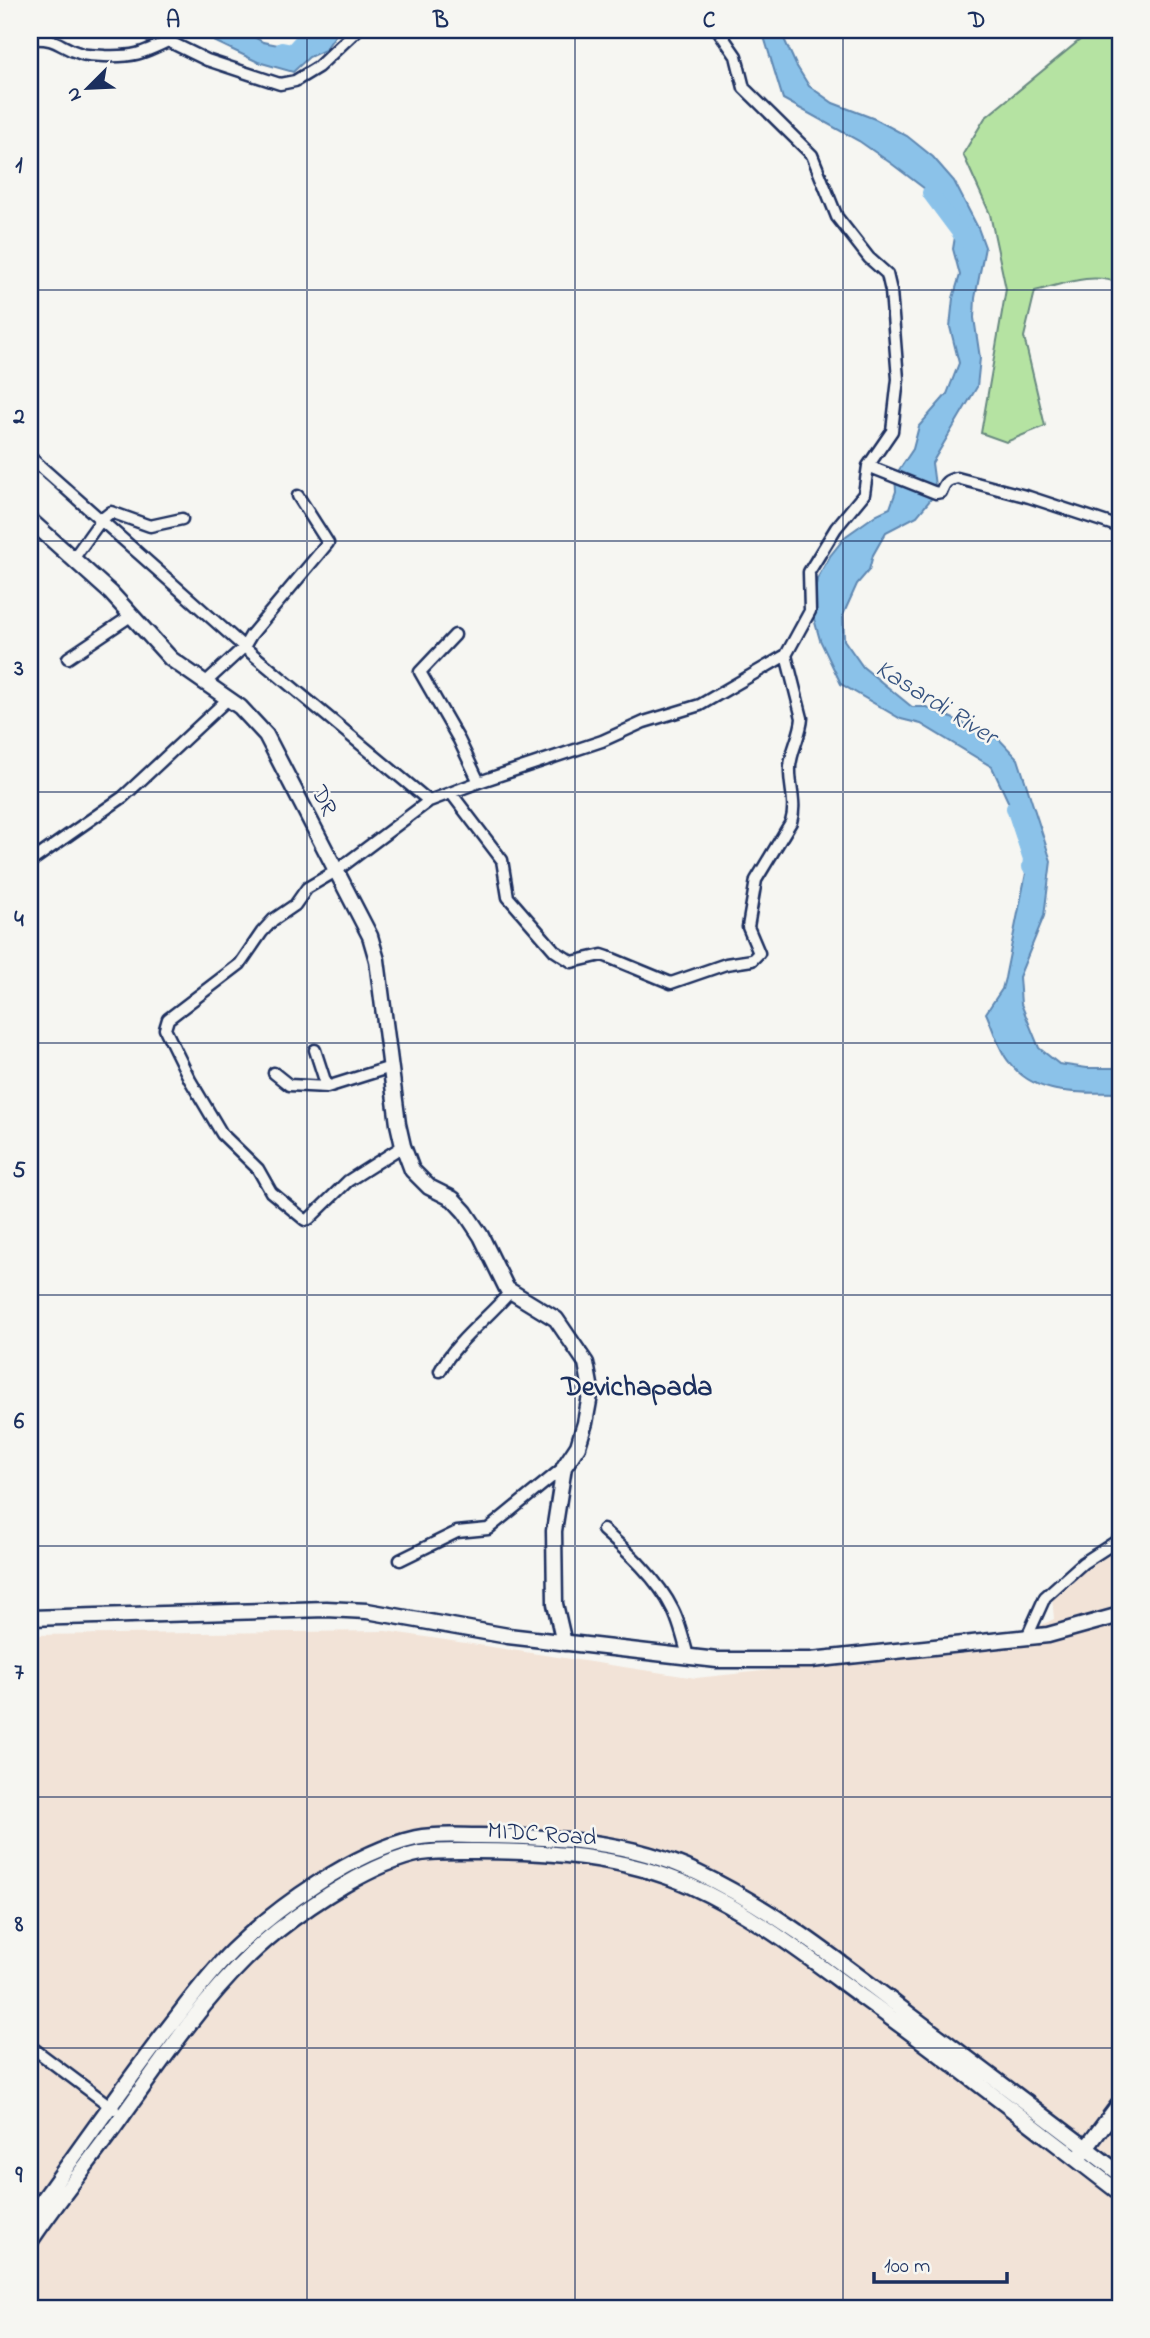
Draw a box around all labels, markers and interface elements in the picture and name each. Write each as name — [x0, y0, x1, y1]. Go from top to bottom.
text: A — [166, 5, 180, 38]
text: B — [432, 5, 449, 38]
text: C — [703, 5, 716, 38]
text: D — [968, 5, 985, 38]
north arrow — [52, 52, 122, 122]
text: N — [60, 82, 90, 105]
text: 1 — [15, 150, 23, 183]
text: 2 — [12, 401, 25, 434]
water label: Kasardi River — [867, 651, 1006, 758]
text: 3 — [13, 653, 24, 686]
street label: DR — [300, 779, 345, 823]
text: 4 — [14, 904, 24, 937]
text: 5 — [12, 1155, 26, 1188]
district label: Devichapada — [559, 1368, 713, 1409]
text: 6 — [14, 1406, 25, 1439]
text: 7 — [14, 1657, 24, 1690]
street label: MIDC Road — [486, 1814, 598, 1857]
text: 8 — [14, 1909, 24, 1942]
text: 9 — [15, 2160, 24, 2193]
scale bar — [874, 2240, 1006, 2284]
text: 100 m — [884, 2252, 930, 2282]

